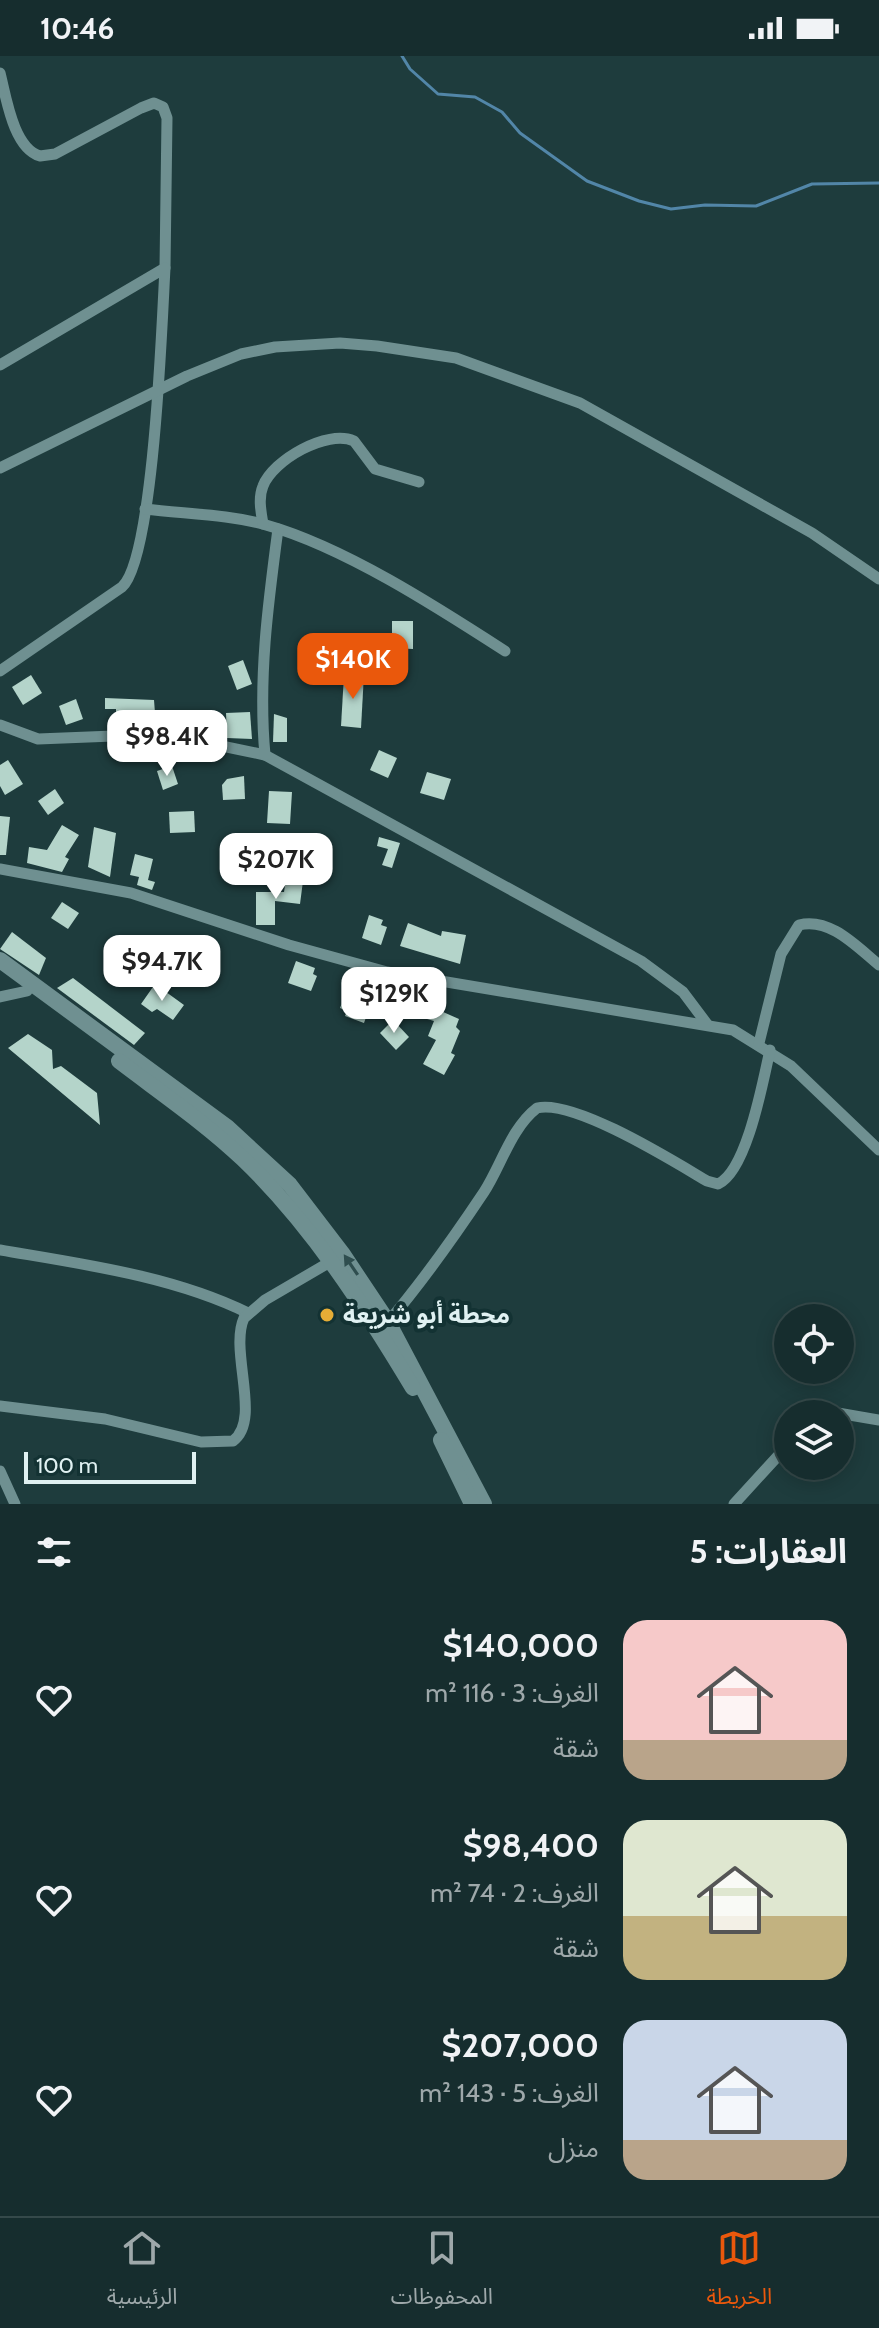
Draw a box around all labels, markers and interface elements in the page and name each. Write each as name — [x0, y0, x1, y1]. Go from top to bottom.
text: 10:46 — [40, 10, 114, 47]
pin: $140K — [297, 633, 409, 701]
text: $140K — [315, 643, 391, 675]
pin: $98.4K — [102, 710, 232, 778]
text: $98.4K — [125, 720, 209, 752]
pin: $207K — [220, 833, 332, 901]
text: $207K — [238, 843, 314, 875]
pin: $94.7K — [97, 935, 227, 1003]
text: $94.7K — [121, 945, 203, 977]
pin: $129K — [338, 967, 450, 1035]
text: $129K — [359, 977, 429, 1009]
one-way arrow — [343, 1255, 358, 1276]
place label: محطة أبو شريعة — [343, 1300, 510, 1329]
map controls — [774, 1304, 854, 1480]
button: locate — [774, 1304, 854, 1384]
marker: محطة أبو شريعة — [318, 1306, 336, 1324]
button: layers — [774, 1400, 854, 1480]
scale bar — [24, 1448, 196, 1484]
text: 100 m — [36, 1452, 98, 1479]
icon: filters — [32, 1530, 76, 1574]
text: العقارات: 5 — [689, 1530, 847, 1572]
text: $140,000 — [442, 1624, 599, 1666]
icon: home — [687, 1652, 783, 1748]
text: الغرف: 3 · 116 m² — [425, 1677, 599, 1709]
icon: heart — [32, 1678, 76, 1722]
text: شقة — [553, 1732, 599, 1764]
text: $98,400 — [463, 1824, 599, 1866]
icon: home — [687, 1852, 783, 1948]
text: الغرف: 2 · 74 m² — [430, 1877, 599, 1909]
icon: heart — [32, 1878, 76, 1922]
text: شقة — [553, 1932, 599, 1964]
text: $207,000 — [442, 2024, 599, 2066]
icon: home — [687, 2052, 783, 2148]
text: الغرف: 5 · 143 m² — [419, 2077, 599, 2109]
icon: heart — [32, 2078, 76, 2122]
text: منزل — [548, 2132, 599, 2164]
tab: الرئيسية — [107, 2226, 177, 2320]
tab: المحفوظات — [391, 2226, 493, 2320]
tab: الخريطة — [706, 2226, 772, 2320]

